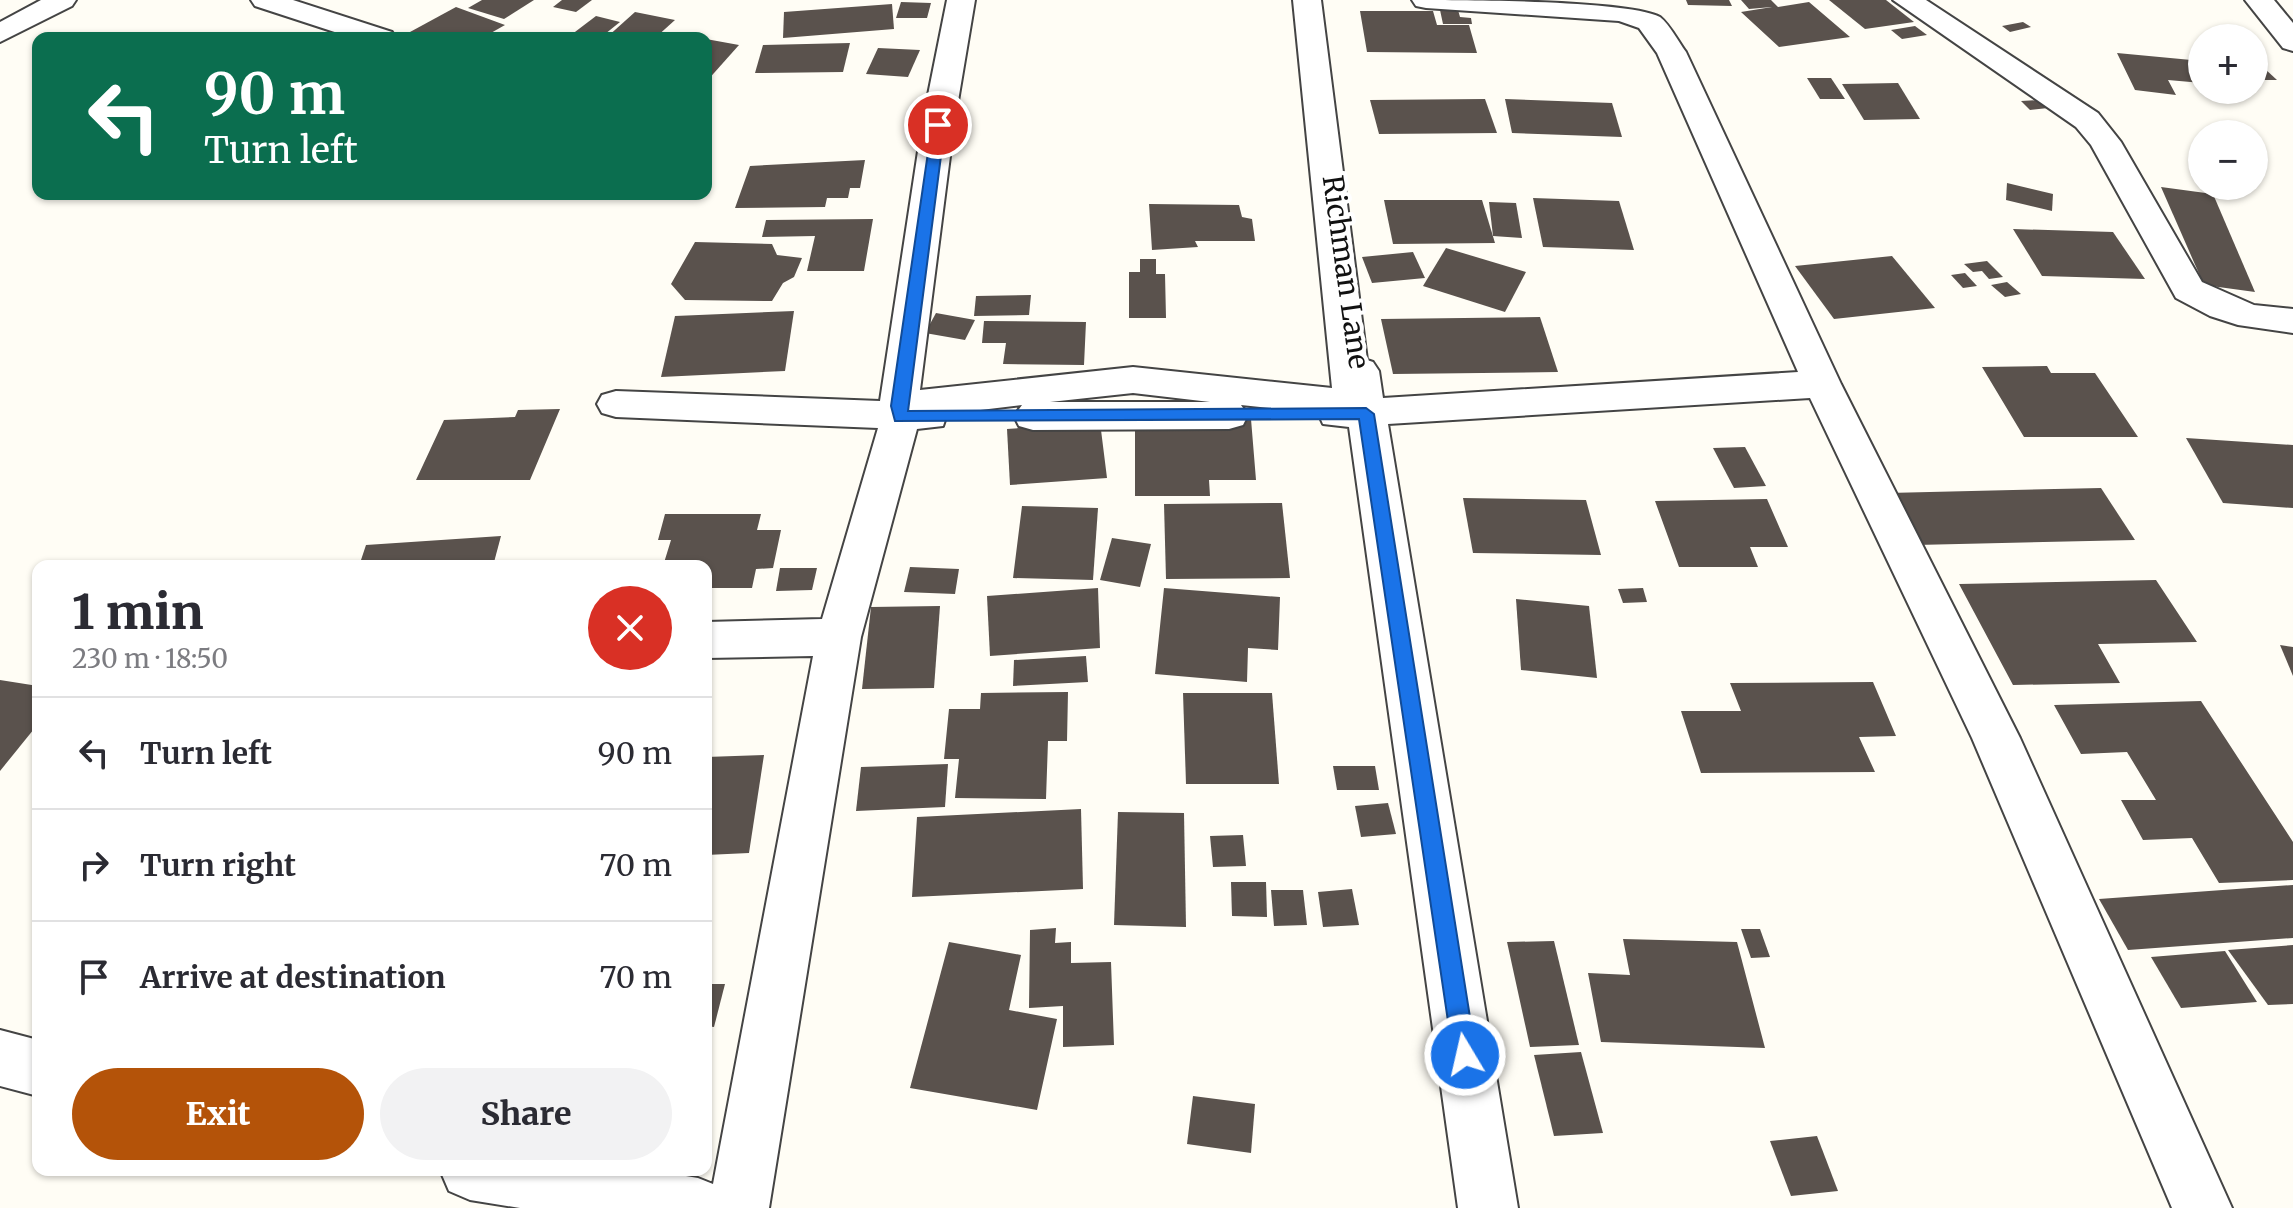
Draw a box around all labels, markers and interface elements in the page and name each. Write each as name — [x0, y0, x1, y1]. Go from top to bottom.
map controls — [2188, 24, 2268, 200]
button: + — [2188, 24, 2268, 104]
text: 90 m — [204, 59, 345, 129]
icon: left — [72, 64, 176, 168]
pin — [904, 91, 972, 159]
icon: arrive — [916, 103, 960, 147]
button: − — [2188, 120, 2268, 200]
text: Turn left — [204, 128, 358, 173]
street label: Richman Lane — [1315, 173, 1377, 371]
text: 1 min — [72, 582, 204, 642]
button: close — [588, 586, 672, 670]
text: 230 m · 18:50 — [72, 642, 228, 675]
icon: left — [72, 731, 116, 775]
text: Turn left — [140, 734, 272, 772]
text: 90 m — [598, 734, 672, 772]
icon: right — [72, 843, 116, 887]
text: Turn right — [140, 846, 296, 884]
text: 70 m — [599, 846, 672, 884]
icon: arrive — [72, 955, 116, 999]
text: Arrive at destination — [140, 958, 446, 996]
text: 70 m — [599, 958, 672, 996]
position arrow — [1423, 1013, 1507, 1097]
button: Exit — [72, 1068, 364, 1160]
button: Share — [380, 1068, 672, 1160]

